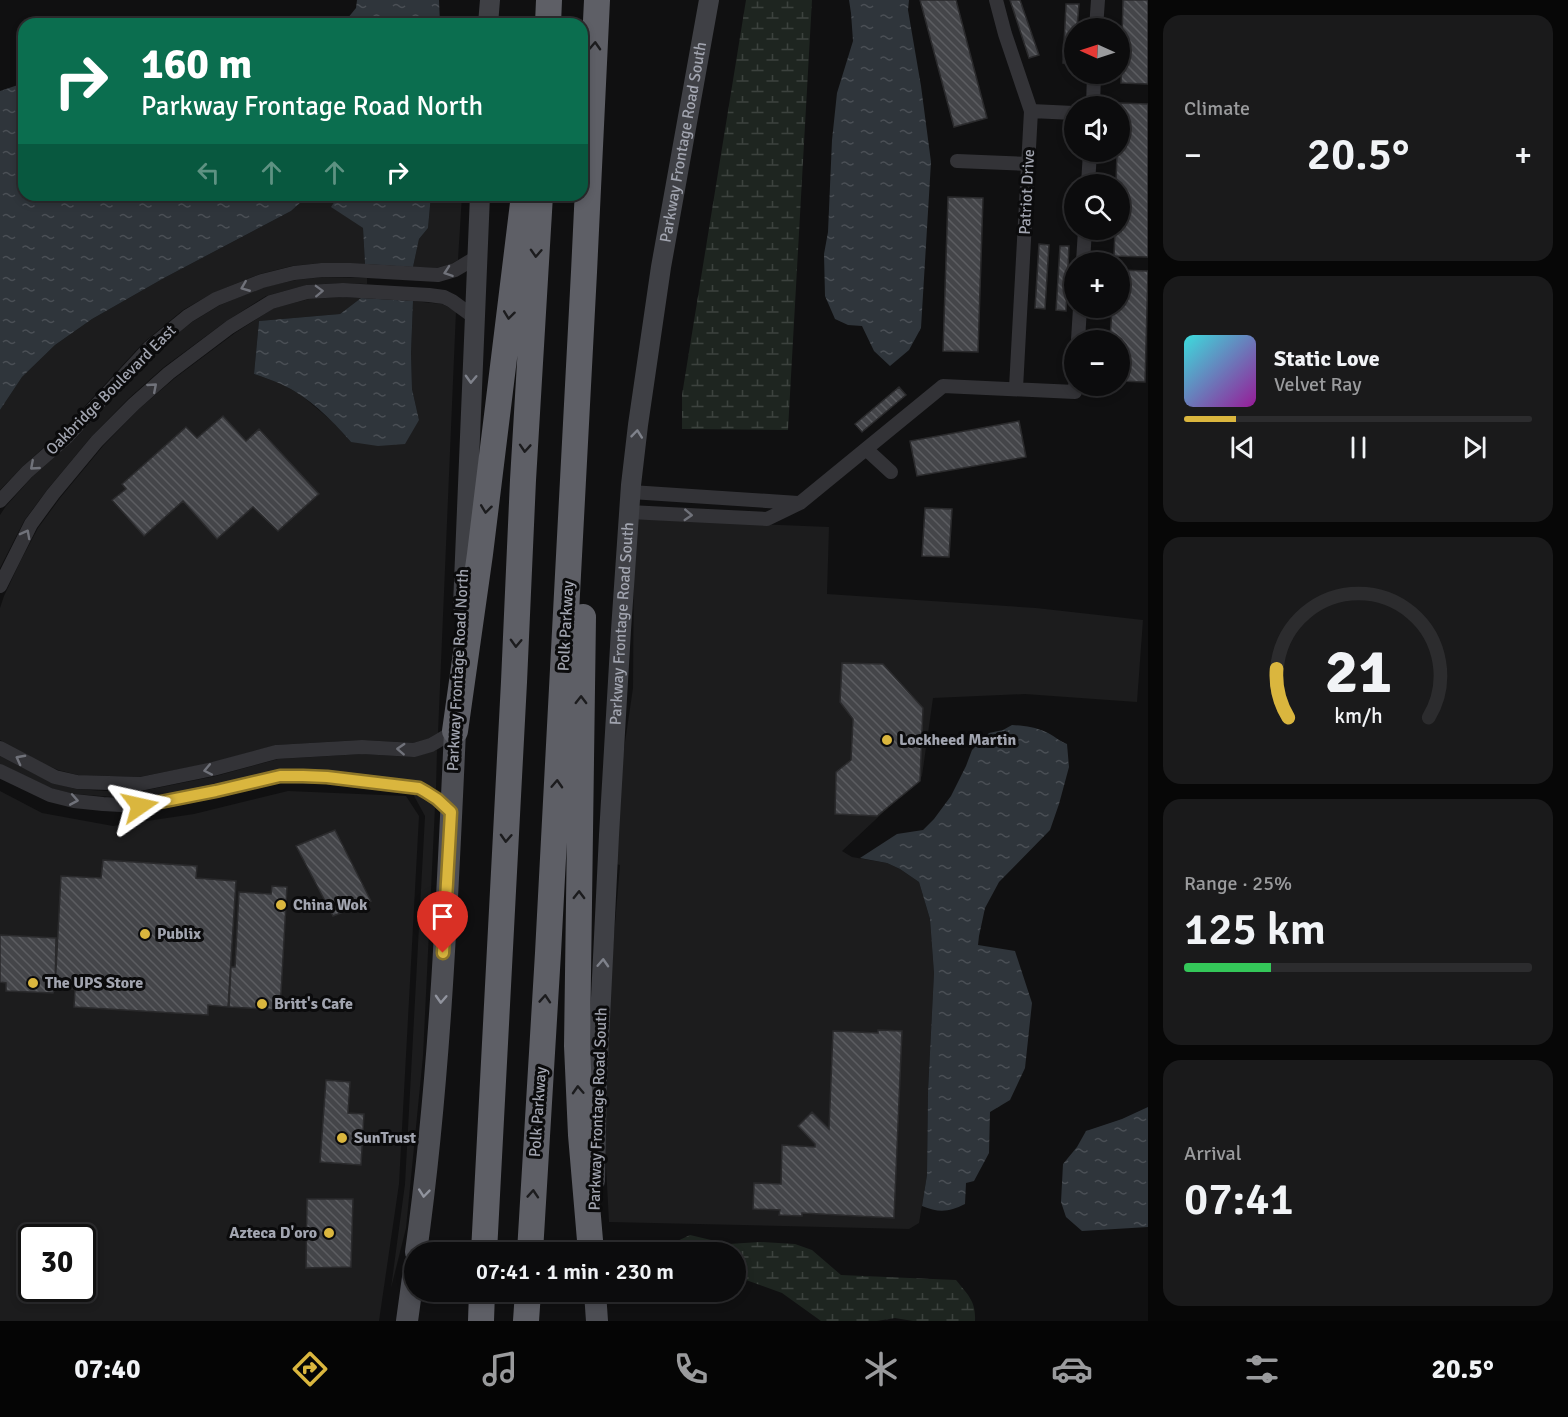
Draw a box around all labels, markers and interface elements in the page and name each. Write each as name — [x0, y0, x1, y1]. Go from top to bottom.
north arrow — [1064, 18, 1130, 84]
map controls — [1064, 18, 1130, 396]
text: 160 m — [141, 39, 252, 90]
street label: Parkway Frontage Road South — [656, 40, 711, 244]
one-way arrow — [589, 41, 602, 50]
icon: right — [42, 42, 120, 120]
text: Parkway Frontage Road North — [141, 90, 483, 123]
button: sound — [1064, 96, 1130, 162]
text: Climate — [1184, 96, 1250, 121]
text: 20.5° — [1307, 127, 1409, 182]
text: − — [1184, 135, 1202, 176]
text: + — [1514, 135, 1532, 176]
street label: Patriot Drive — [1015, 149, 1039, 235]
icon: left — [192, 156, 225, 189]
icon: ahead — [255, 156, 288, 189]
icon: ahead — [318, 156, 351, 189]
icon: right — [381, 156, 414, 189]
button: search — [1064, 174, 1130, 240]
one-way arrow — [530, 249, 543, 258]
button: + — [1064, 252, 1130, 318]
one-way arrow — [443, 264, 453, 277]
one-way arrow — [240, 280, 251, 292]
one-way arrow — [315, 285, 324, 298]
one-way arrow — [503, 311, 516, 320]
street label: Oakbridge Boulevard East — [42, 321, 180, 459]
button: − — [1064, 330, 1130, 396]
text: Static Love — [1274, 345, 1380, 372]
text: Velvet Ray — [1274, 372, 1362, 397]
one-way arrow — [465, 375, 478, 384]
one-way arrow — [146, 383, 157, 394]
one-way arrow — [630, 429, 643, 439]
icon: previous — [1226, 431, 1259, 464]
icon: pause — [1342, 431, 1375, 464]
icon: next — [1458, 431, 1491, 464]
one-way arrow — [518, 444, 531, 453]
one-way arrow — [30, 459, 41, 470]
one-way arrow — [480, 505, 492, 514]
one-way arrow — [683, 508, 692, 521]
street label: Parkway Frontage Road South — [605, 521, 638, 726]
one-way arrow — [19, 530, 30, 540]
street label: Parkway Frontage Road North — [443, 568, 473, 772]
street label: Polk Parkway — [554, 580, 578, 672]
text: 21 — [1324, 633, 1392, 710]
one-way arrow — [509, 638, 522, 647]
one-way arrow — [575, 695, 587, 704]
text: km/h — [1334, 703, 1382, 729]
place label: Lockheed Martin — [899, 730, 1017, 750]
marker: Lockheed Martin — [880, 733, 894, 747]
one-way arrow — [396, 743, 405, 756]
one-way arrow — [16, 755, 26, 766]
one-way arrow — [204, 763, 214, 776]
position arrow — [108, 774, 172, 838]
one-way arrow — [551, 779, 564, 788]
one-way arrow — [68, 793, 78, 806]
one-way arrow — [499, 833, 512, 842]
text: Range · 25% — [1184, 871, 1292, 896]
one-way arrow — [573, 890, 585, 899]
pin — [417, 891, 468, 953]
place label: China Wok — [293, 895, 368, 915]
marker: China Wok — [274, 898, 288, 912]
icon: arrive — [426, 900, 459, 933]
text: 125 km — [1184, 902, 1326, 957]
place label: Publix — [157, 924, 201, 944]
marker: Publix — [138, 927, 152, 941]
one-way arrow — [596, 959, 609, 968]
place label: The UPS Store — [45, 973, 143, 993]
marker: The UPS Store — [26, 976, 40, 990]
place label: Britt's Cafe — [274, 994, 353, 1014]
one-way arrow — [434, 994, 447, 1003]
one-way arrow — [539, 995, 552, 1004]
marker: Britt's Cafe — [255, 997, 269, 1011]
street label: Parkway Frontage Road South — [584, 1007, 612, 1211]
street label: Polk Parkway — [525, 1066, 551, 1158]
one-way arrow — [572, 1085, 585, 1094]
place label: SunTrust — [354, 1128, 416, 1148]
marker: SunTrust — [335, 1131, 349, 1145]
text: Arrival — [1184, 1141, 1242, 1166]
text: 07:41 — [1184, 1172, 1294, 1227]
one-way arrow — [418, 1188, 430, 1198]
one-way arrow — [527, 1190, 540, 1199]
place label: Azteca D'oro — [229, 1223, 317, 1243]
speed limit sign: 30 — [18, 1224, 96, 1302]
marker: Azteca D'oro — [322, 1226, 336, 1240]
text: 07:41 · 1 min · 230 m — [476, 1258, 674, 1285]
icon: directions — [289, 1348, 331, 1390]
icon: music — [479, 1348, 521, 1390]
icon: phone — [670, 1348, 712, 1390]
icon: climate — [860, 1348, 902, 1390]
icon: car — [1051, 1348, 1093, 1390]
icon: filters — [1241, 1348, 1283, 1390]
text: 07:40 — [74, 1353, 140, 1386]
text: 20.5° — [1431, 1353, 1494, 1386]

